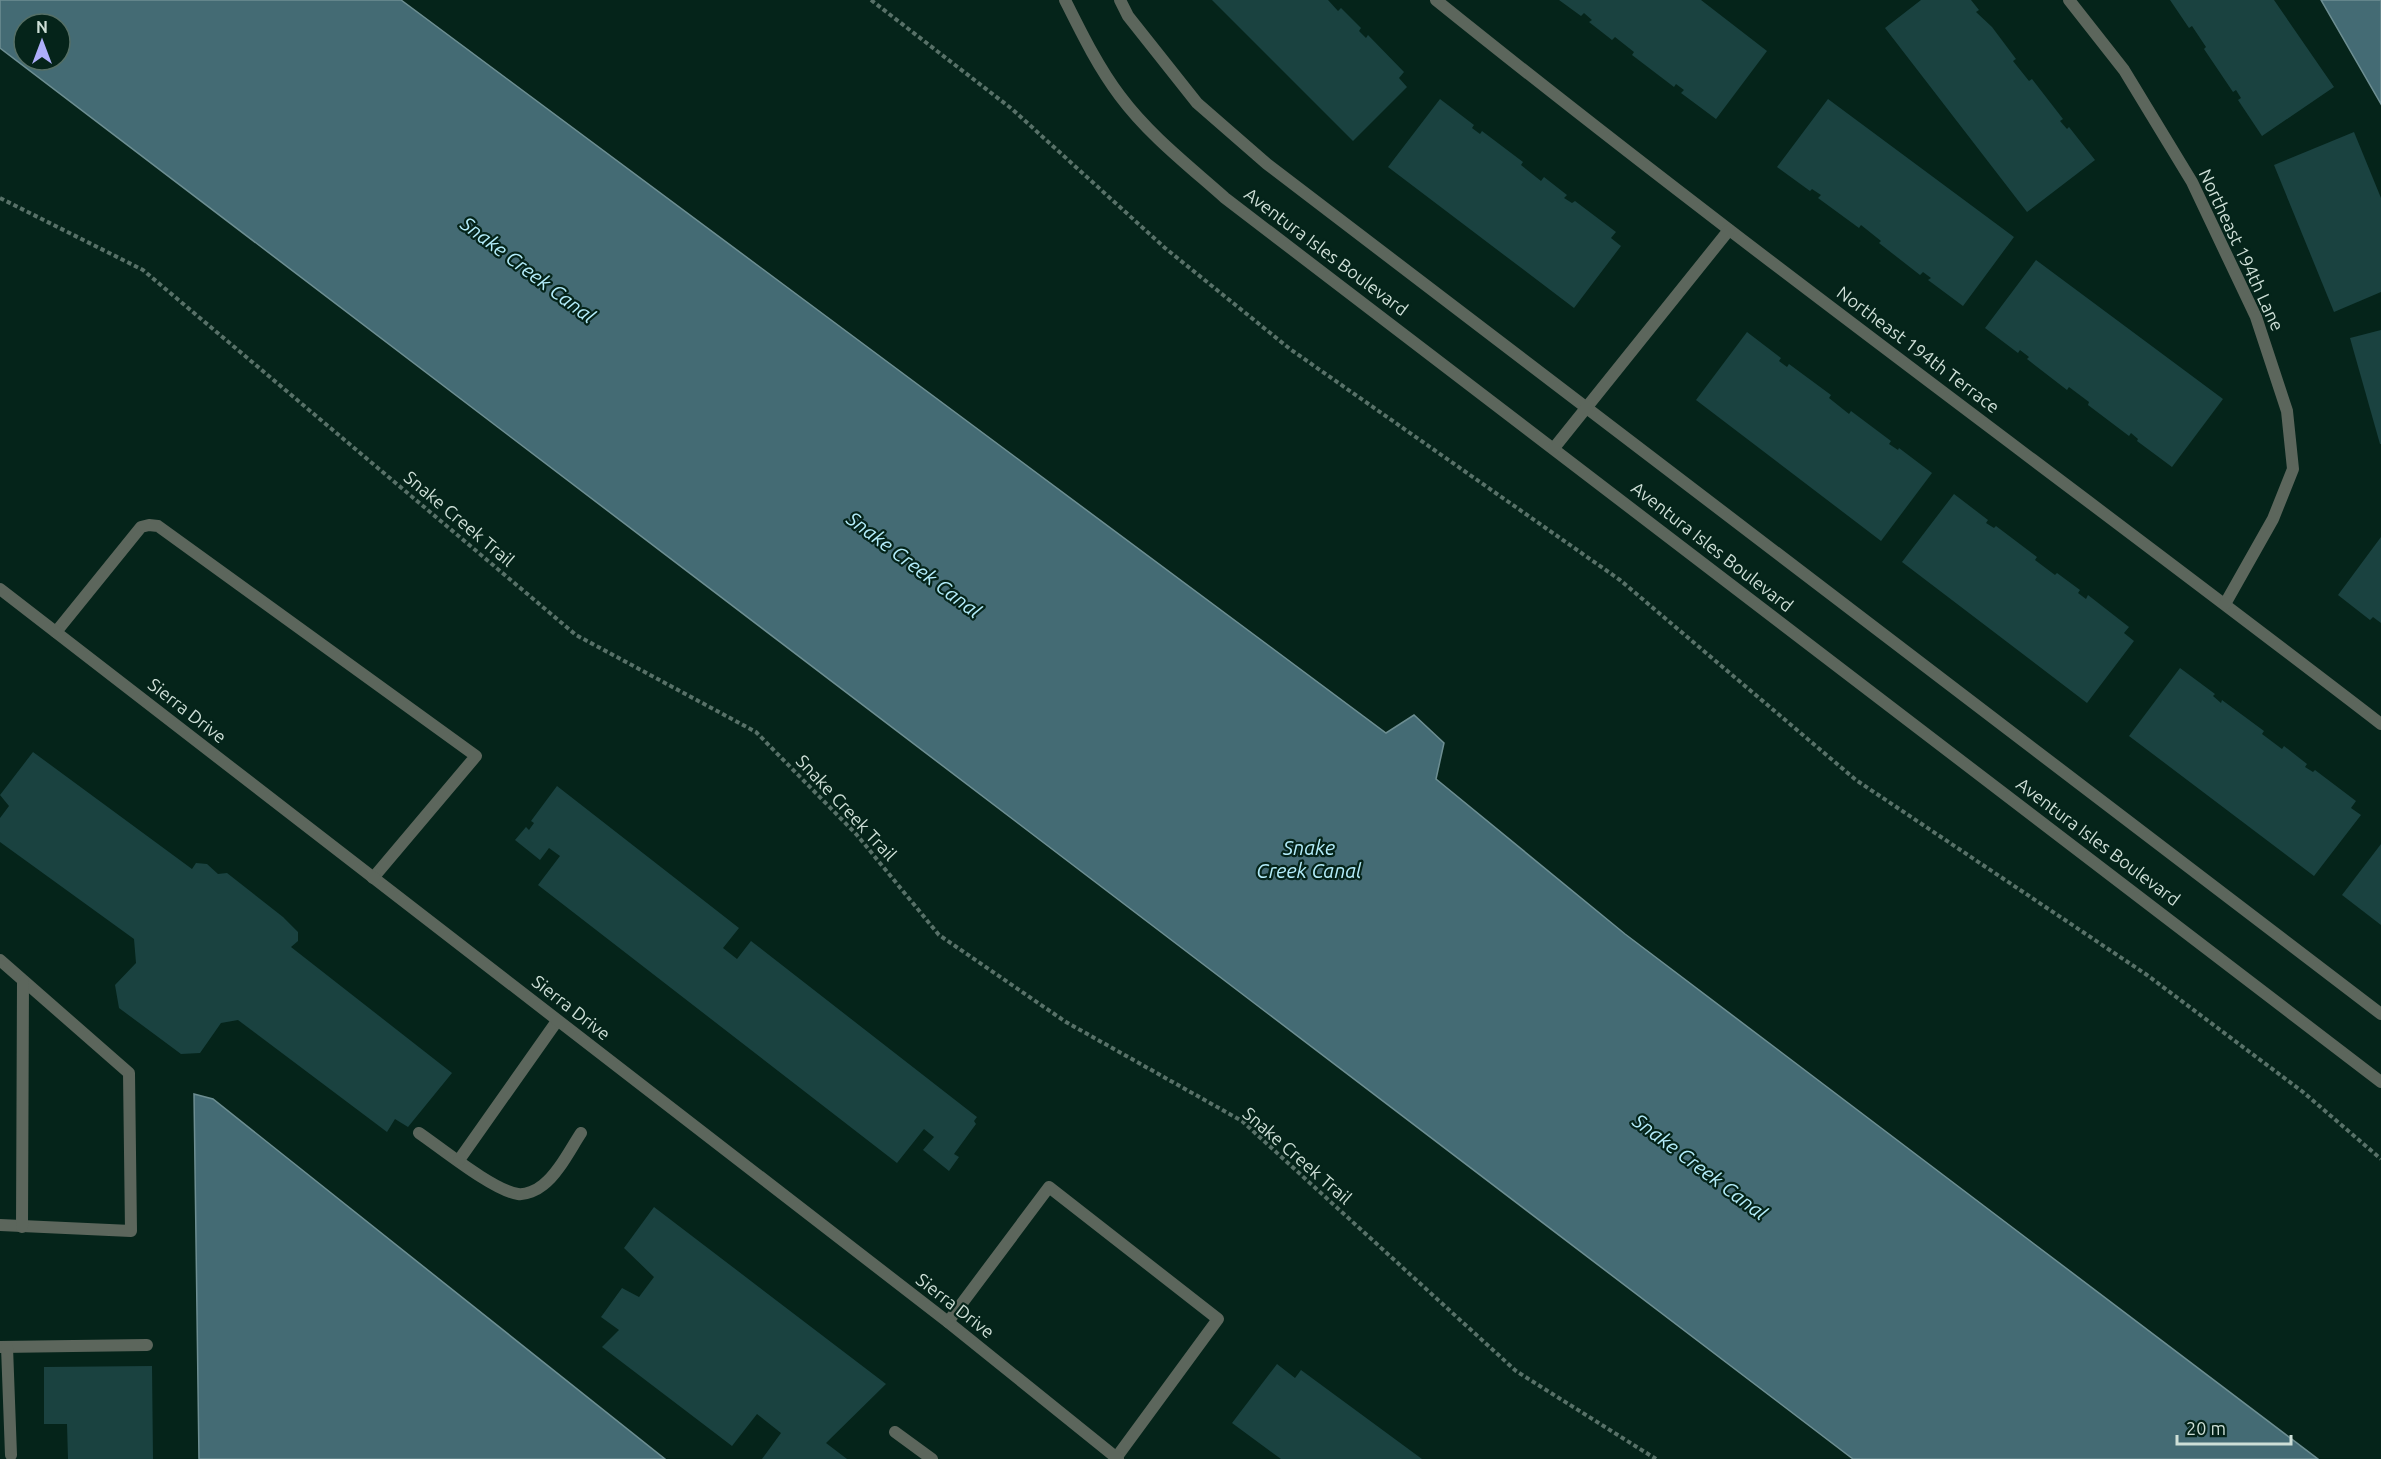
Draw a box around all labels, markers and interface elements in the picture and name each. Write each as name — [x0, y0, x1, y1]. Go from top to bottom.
north arrow — [12, 12, 72, 72]
text: N — [36, 18, 48, 36]
street label: Northeast 194th Lane — [2196, 165, 2288, 334]
street label: Aventura Isles Boulevard — [1241, 183, 1412, 319]
water label: Snake Creek Canal — [456, 211, 600, 328]
street label: Northeast 194th Terrace — [1834, 282, 2004, 417]
street label: Snake Creek Trail — [401, 466, 519, 570]
street label: Aventura Isles Boulevard — [1628, 477, 1797, 615]
water label: Snake Creek Canal — [842, 506, 986, 623]
street label: Sierra Drive — [145, 674, 231, 747]
street label: Snake Creek Trail — [793, 750, 901, 865]
street label: Aventura Isles Boulevard — [2013, 773, 2184, 909]
water label: Snake Creek Canal — [1256, 836, 1362, 882]
street label: Sierra Drive — [529, 971, 615, 1044]
street label: Snake Creek Trail — [1239, 1103, 1356, 1208]
water label: Snake Creek Canal — [1628, 1108, 1772, 1225]
street label: Sierra Drive — [913, 1269, 999, 1342]
scale bar — [2177, 1408, 2291, 1446]
text: 20 m — [2186, 1418, 2226, 1438]

